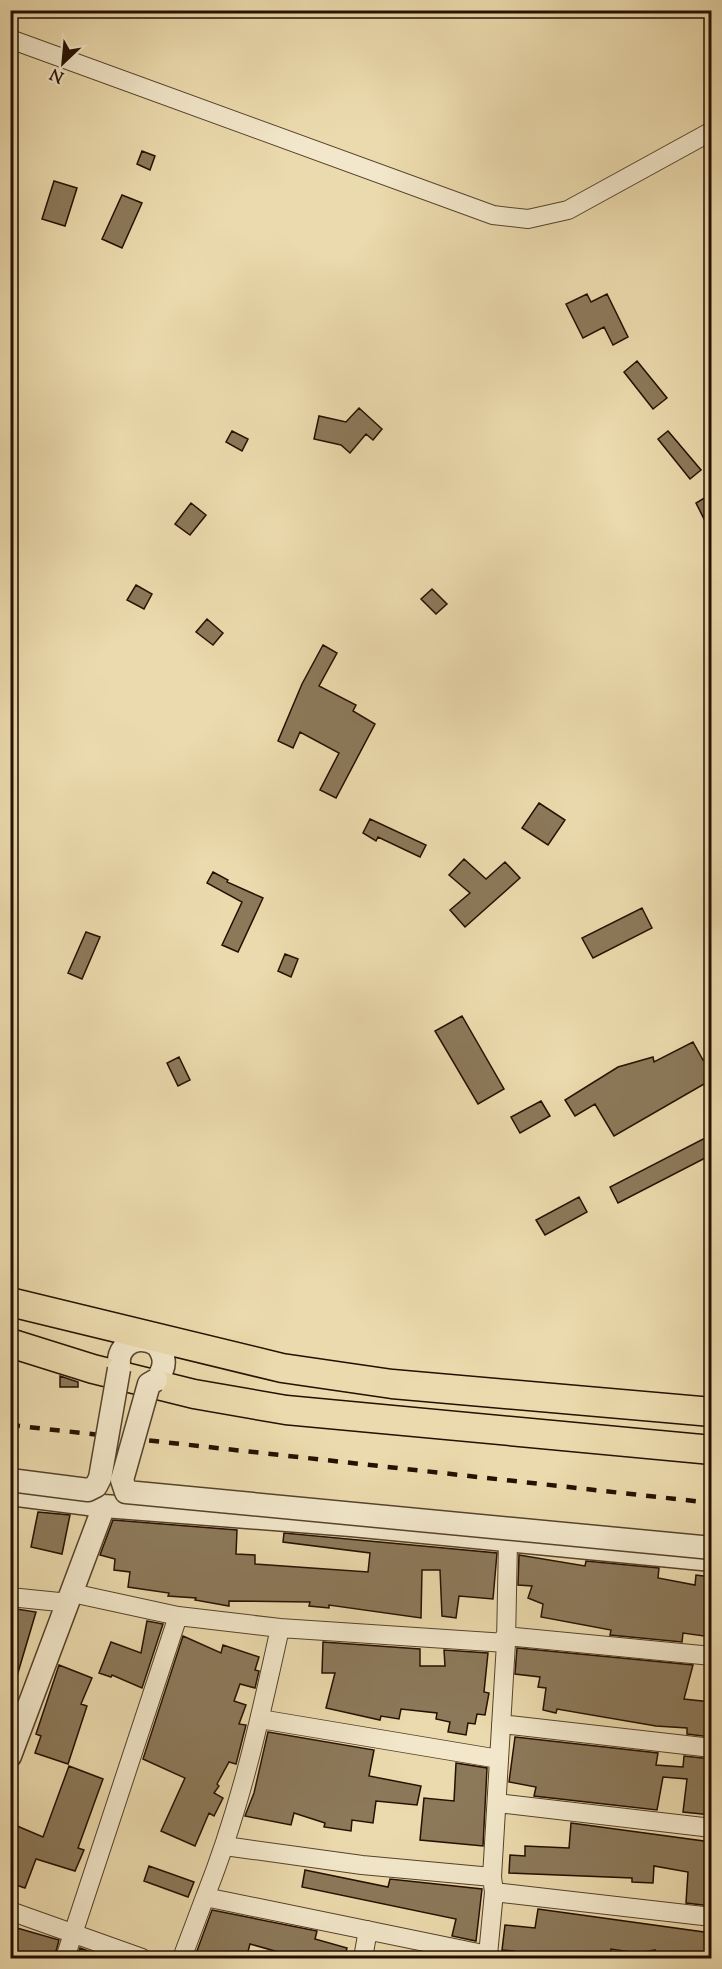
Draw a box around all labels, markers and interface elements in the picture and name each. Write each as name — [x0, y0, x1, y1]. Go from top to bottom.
north arrow — [33, 33, 93, 93]
text: N — [47, 61, 68, 87]

